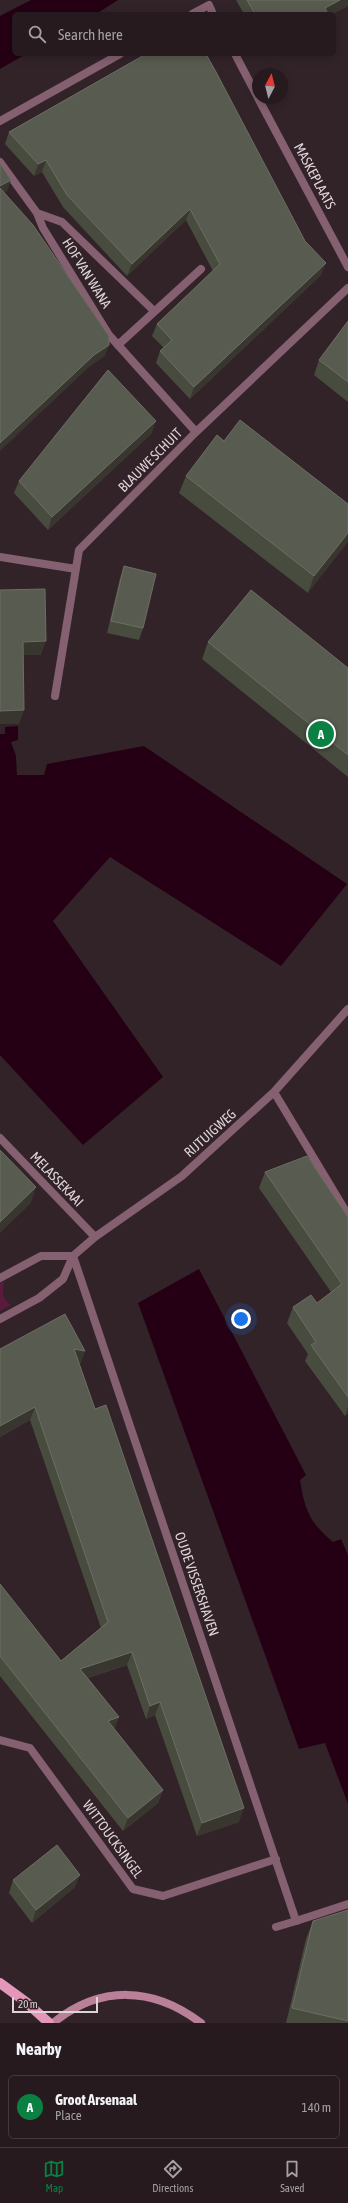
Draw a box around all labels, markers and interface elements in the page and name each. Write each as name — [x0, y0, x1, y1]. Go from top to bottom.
search box — [12, 12, 336, 56]
icon: search — [26, 23, 48, 45]
text: Search here — [58, 26, 123, 43]
north arrow — [252, 68, 288, 104]
street label: MASKEPLAATS — [291, 140, 339, 212]
street label: HOF VAN WANA — [59, 235, 115, 311]
street label: BLAUWE SCHUIT — [115, 425, 185, 495]
pin: A — [308, 719, 334, 749]
street label: RIJTUIGWEG — [181, 1106, 239, 1160]
street label: MELASSEKAAI — [27, 1148, 87, 1210]
your location — [231, 1309, 251, 1329]
street label: OUDE VISSERSHAVEN — [172, 1530, 222, 1638]
street label: WITTOUCKSINGEL — [80, 1797, 147, 1881]
scale bar — [12, 1995, 98, 2014]
text: 20 m — [18, 1998, 38, 2010]
text: Nearby — [16, 2039, 62, 2059]
text: Groot Arsenaal — [55, 2091, 137, 2108]
text: A — [27, 2100, 33, 2115]
text: 140 m — [302, 2100, 331, 2115]
text: Place — [55, 2108, 82, 2123]
tab: Map — [43, 2158, 65, 2194]
tab: Directions — [152, 2158, 193, 2194]
tab: Saved — [280, 2158, 305, 2194]

